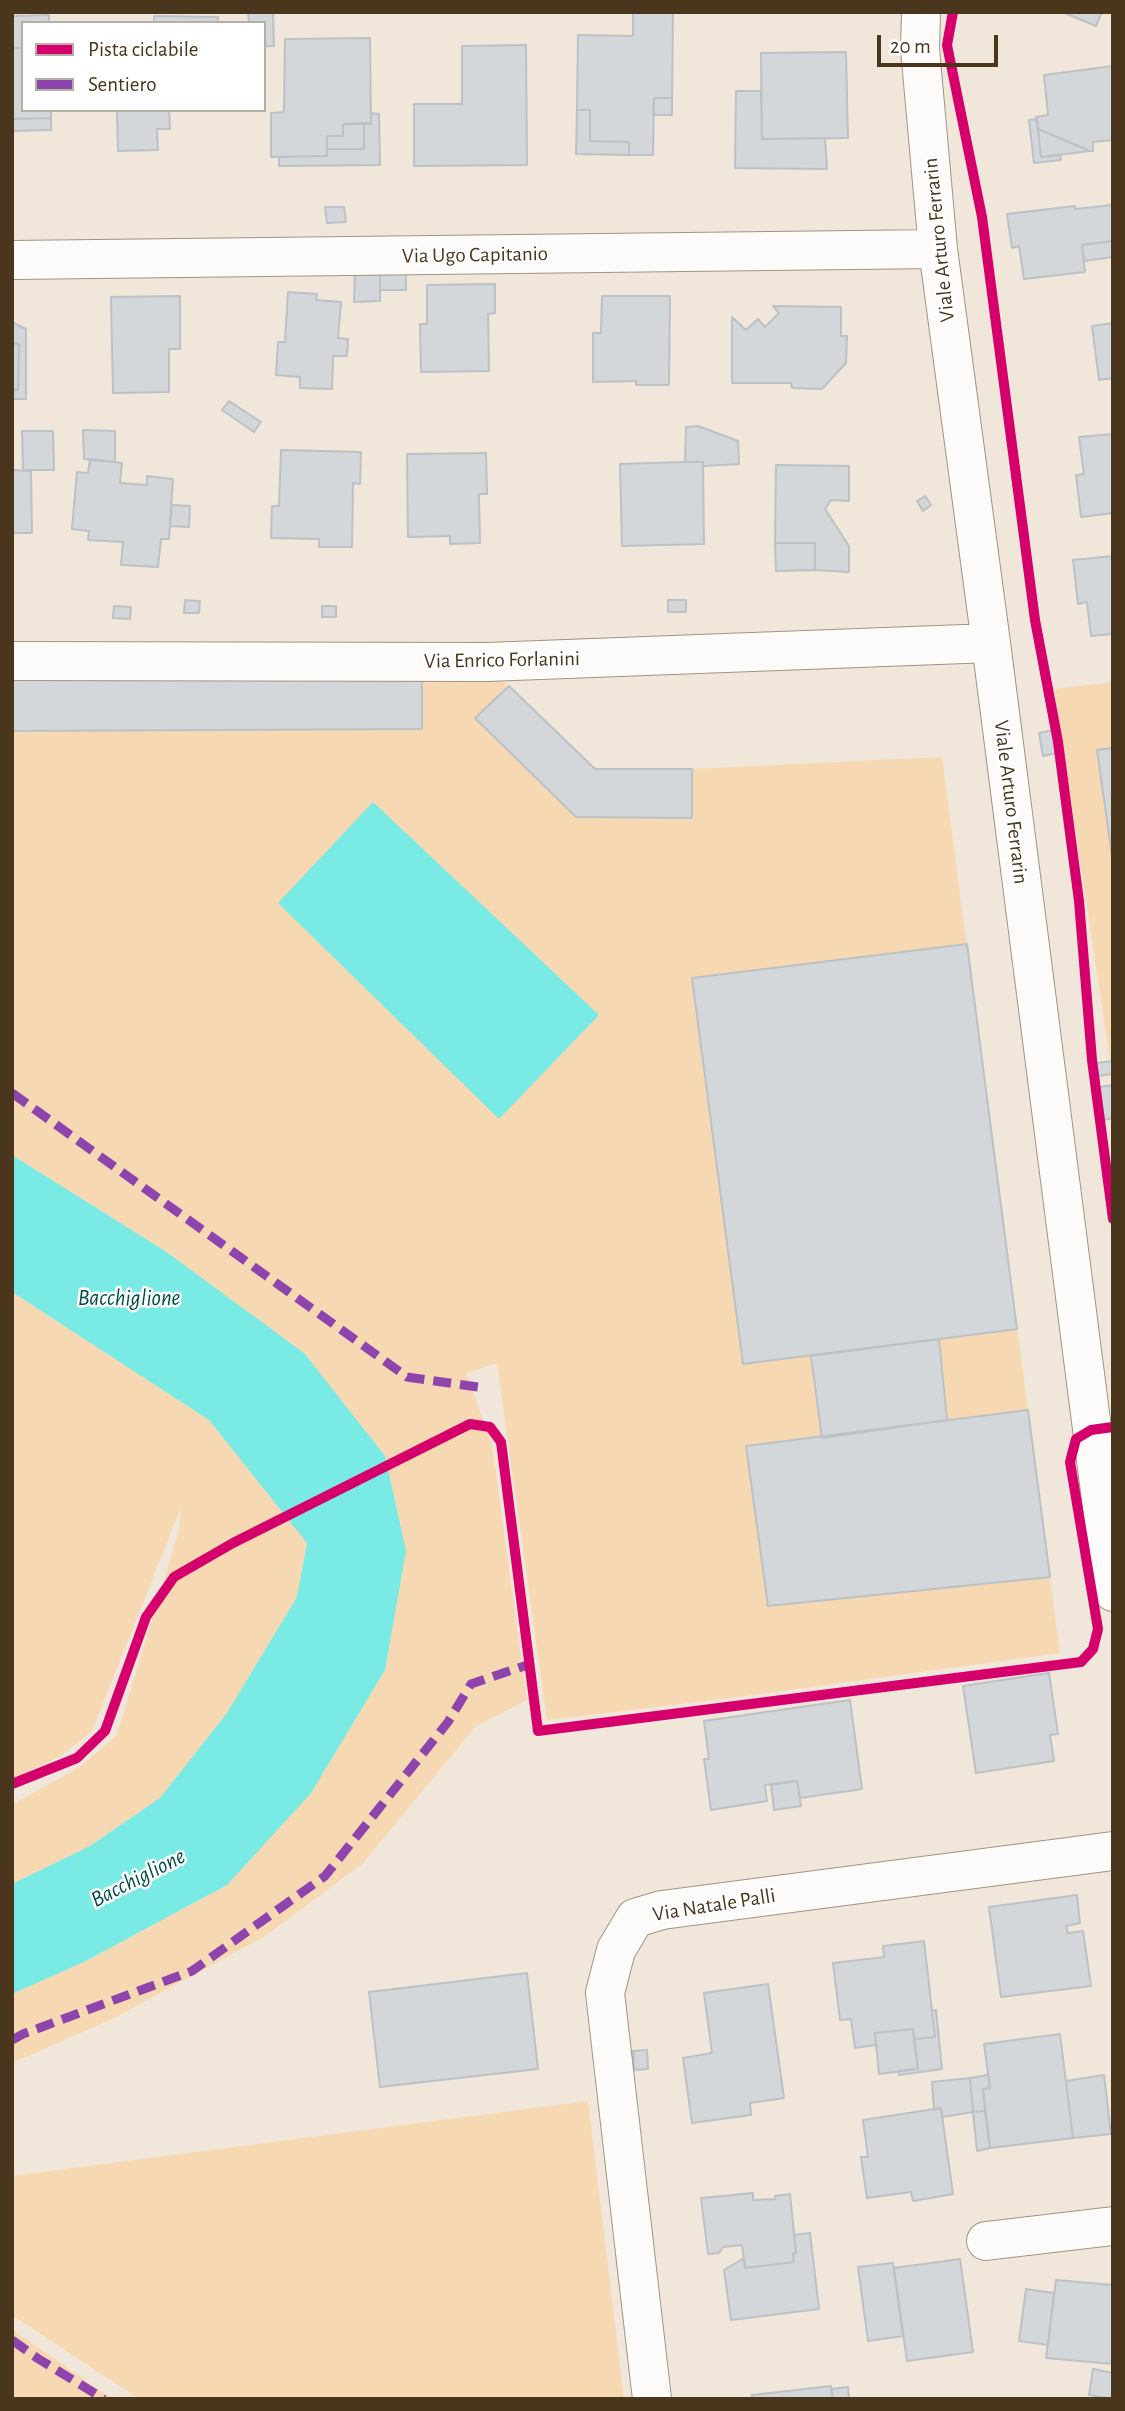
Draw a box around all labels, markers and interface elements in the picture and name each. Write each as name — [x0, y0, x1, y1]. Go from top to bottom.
legend — [21, 21, 266, 112]
scale bar — [880, 21, 1001, 65]
text: 20 m — [890, 36, 931, 57]
text: Pista ciclabile — [88, 39, 199, 60]
text: Sentiero — [88, 74, 157, 95]
street label: Viale Arturo Ferrarin — [918, 157, 960, 323]
street label: Via Ugo Capitanio — [402, 241, 548, 269]
street label: Via Enrico Forlanini — [424, 646, 580, 674]
street label: Viale Arturo Ferrarin — [988, 719, 1034, 885]
water label: Bacchiglione — [78, 1284, 180, 1312]
water label: Bacchiglione — [86, 1842, 190, 1914]
street label: Via Natale Palli — [651, 1883, 777, 1927]

